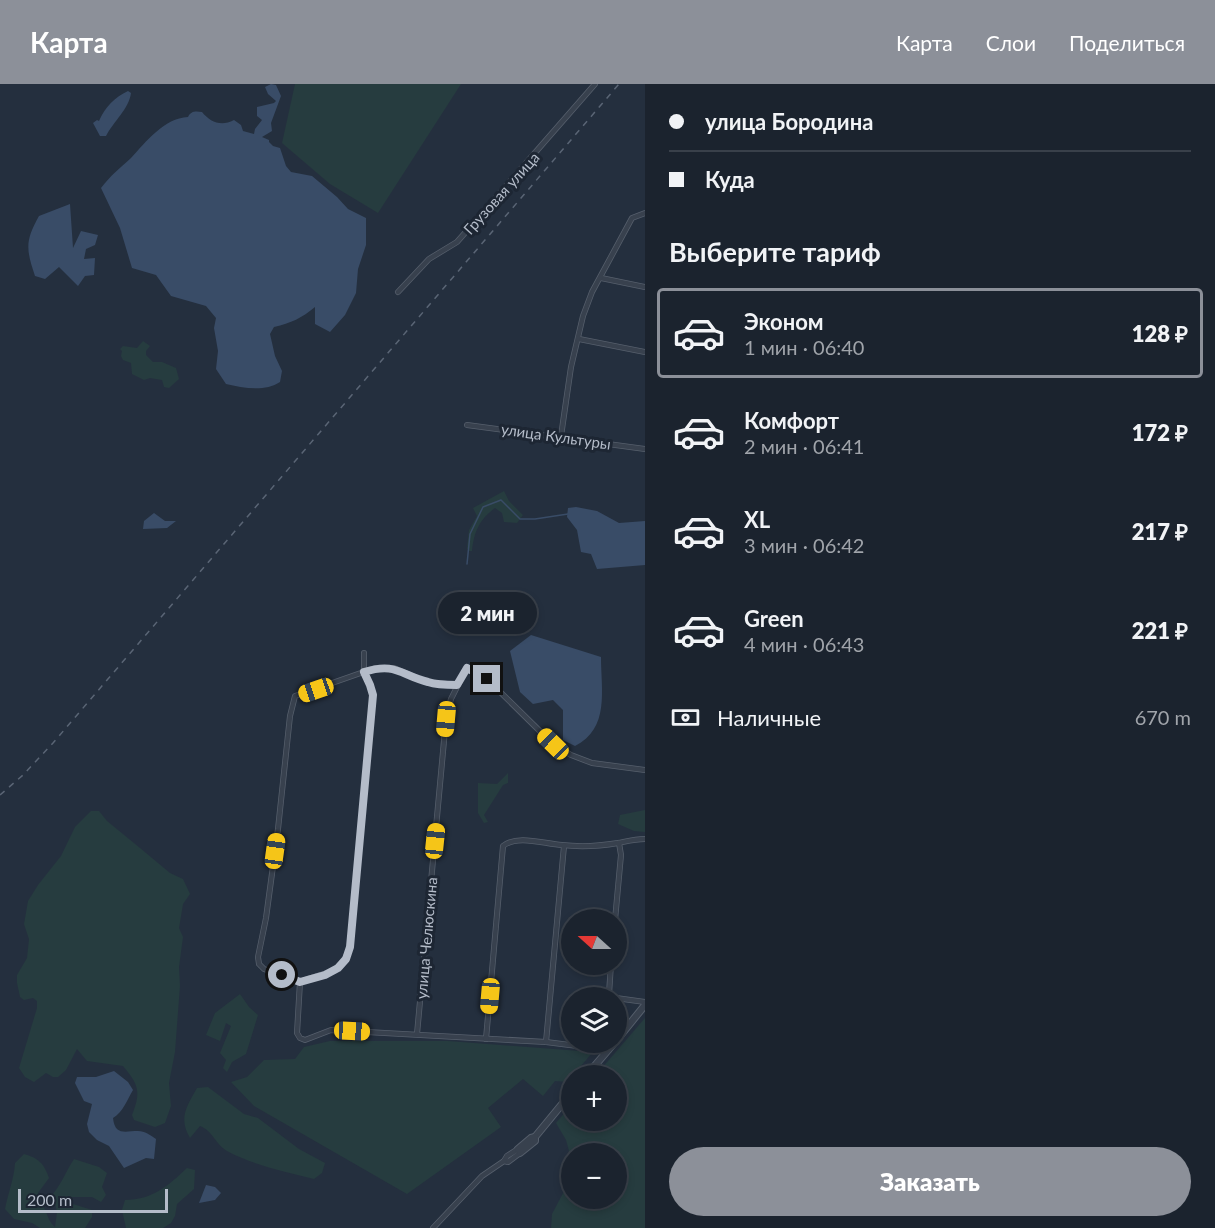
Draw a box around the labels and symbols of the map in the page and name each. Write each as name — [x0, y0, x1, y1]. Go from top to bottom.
street label: Грузовая улица — [459, 148, 543, 238]
street label: улица Культуры — [500, 419, 612, 453]
callout: 2 мин — [438, 592, 536, 634]
route end — [473, 665, 500, 692]
car — [296, 676, 336, 704]
car — [435, 700, 457, 738]
car — [534, 725, 572, 763]
car — [424, 822, 446, 860]
car — [264, 832, 286, 870]
street label: улица Челюскина — [412, 876, 440, 1000]
north arrow — [561, 909, 627, 975]
route start — [268, 961, 295, 988]
car — [479, 977, 501, 1015]
car — [334, 1021, 370, 1041]
scale bar — [18, 1186, 168, 1214]

